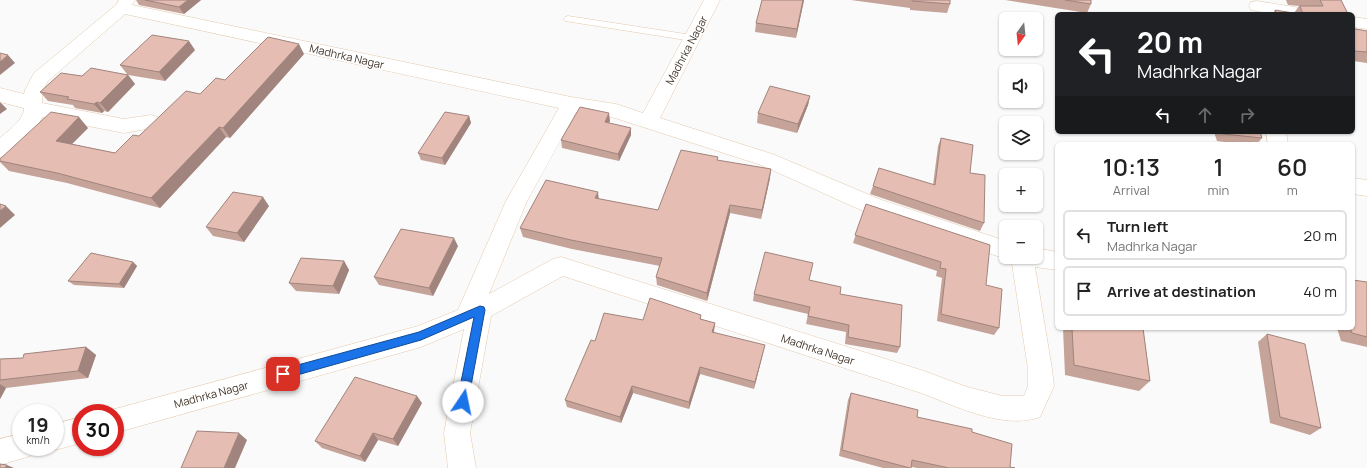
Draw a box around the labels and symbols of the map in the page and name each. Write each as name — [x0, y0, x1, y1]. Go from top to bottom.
north arrow — [999, 12, 1043, 56]
street label: Madhrka Nagar — [661, 13, 711, 87]
street label: Madhrka Nagar — [308, 40, 386, 72]
street label: Madhrka Nagar — [779, 330, 857, 368]
pin — [266, 357, 300, 391]
street label: Madhrka Nagar — [172, 377, 250, 411]
position arrow — [442, 381, 484, 423]
speed limit sign: 30 — [72, 404, 124, 456]

